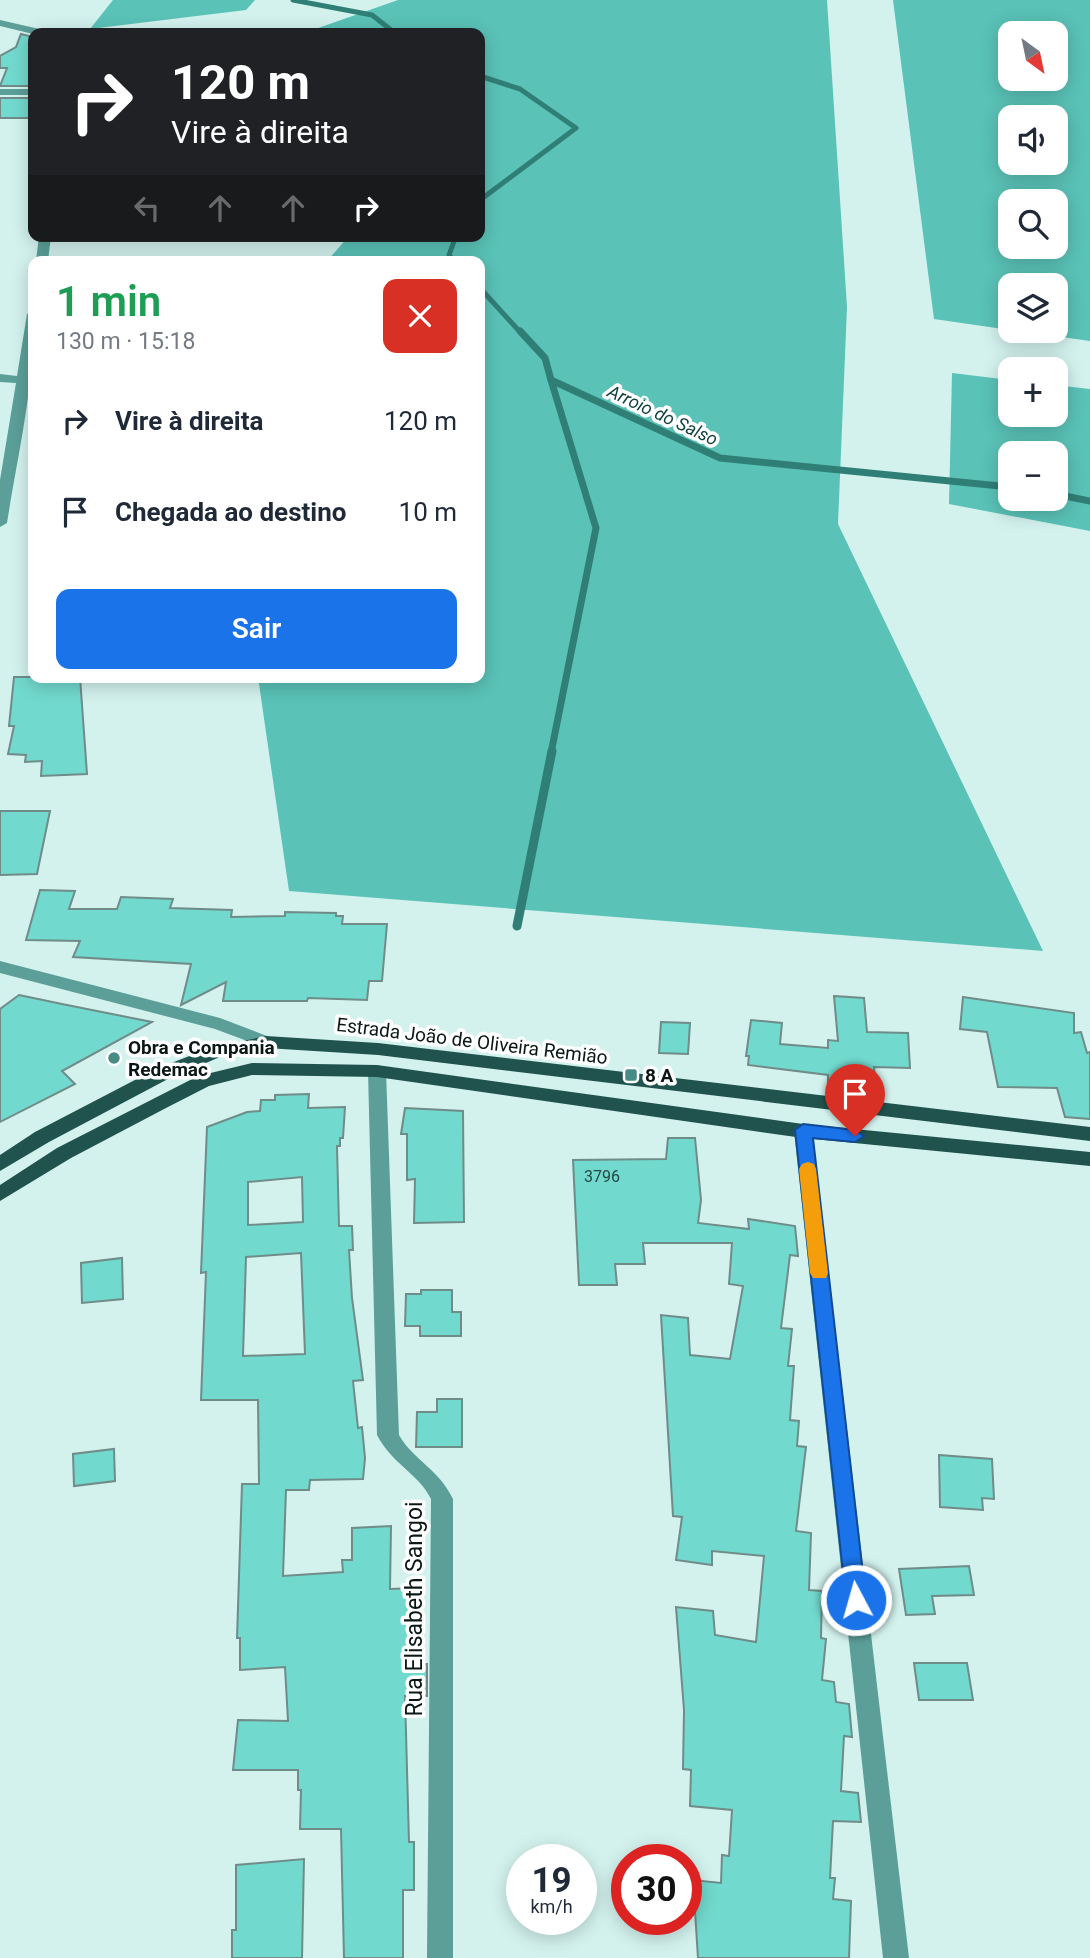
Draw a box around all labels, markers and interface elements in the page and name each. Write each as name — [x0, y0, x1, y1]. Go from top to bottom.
north arrow — [998, 21, 1068, 91]
map controls — [998, 21, 1068, 511]
text: 120 m — [171, 54, 310, 111]
icon: right — [56, 56, 147, 147]
button: sound — [998, 105, 1068, 175]
text: Vire à direita — [171, 113, 349, 151]
icon: left — [128, 189, 166, 227]
icon: ahead — [201, 189, 239, 227]
icon: ahead — [274, 189, 312, 227]
icon: right — [347, 189, 385, 227]
button: search — [998, 189, 1068, 259]
button: layers — [998, 273, 1068, 343]
text: 1 min — [56, 277, 161, 326]
button: close — [383, 279, 457, 353]
text: 130 m · 15:18 — [56, 328, 195, 355]
button: + — [998, 357, 1068, 427]
water label: Arroio do Salso — [604, 380, 721, 450]
icon: right — [56, 402, 94, 440]
text: Vire à direita — [115, 406, 263, 436]
text: 120 m — [384, 406, 457, 436]
button: − — [998, 441, 1068, 511]
icon: arrive — [56, 493, 94, 531]
text: Chegada ao destino — [115, 497, 346, 527]
text: 10 m — [399, 497, 457, 527]
button: Sair — [56, 589, 457, 669]
street label: Estrada João de Oliveira Remião — [335, 1013, 609, 1069]
place label: Obra e Compania Redemac — [128, 1036, 275, 1081]
marker: Obra e Compania Redemac — [106, 1050, 122, 1066]
place label: 8 A — [645, 1064, 674, 1087]
pin — [825, 1064, 885, 1136]
marker: 8 A — [623, 1067, 639, 1083]
icon: arrive — [836, 1075, 874, 1113]
house number: 3796 — [584, 1167, 620, 1186]
street label: Rua Elisabeth Sangoi — [401, 1501, 428, 1717]
position arrow — [819, 1563, 893, 1637]
speed limit sign: 30 — [611, 1844, 702, 1935]
text: 19 — [531, 1860, 572, 1901]
text: km/h — [530, 1896, 573, 1917]

